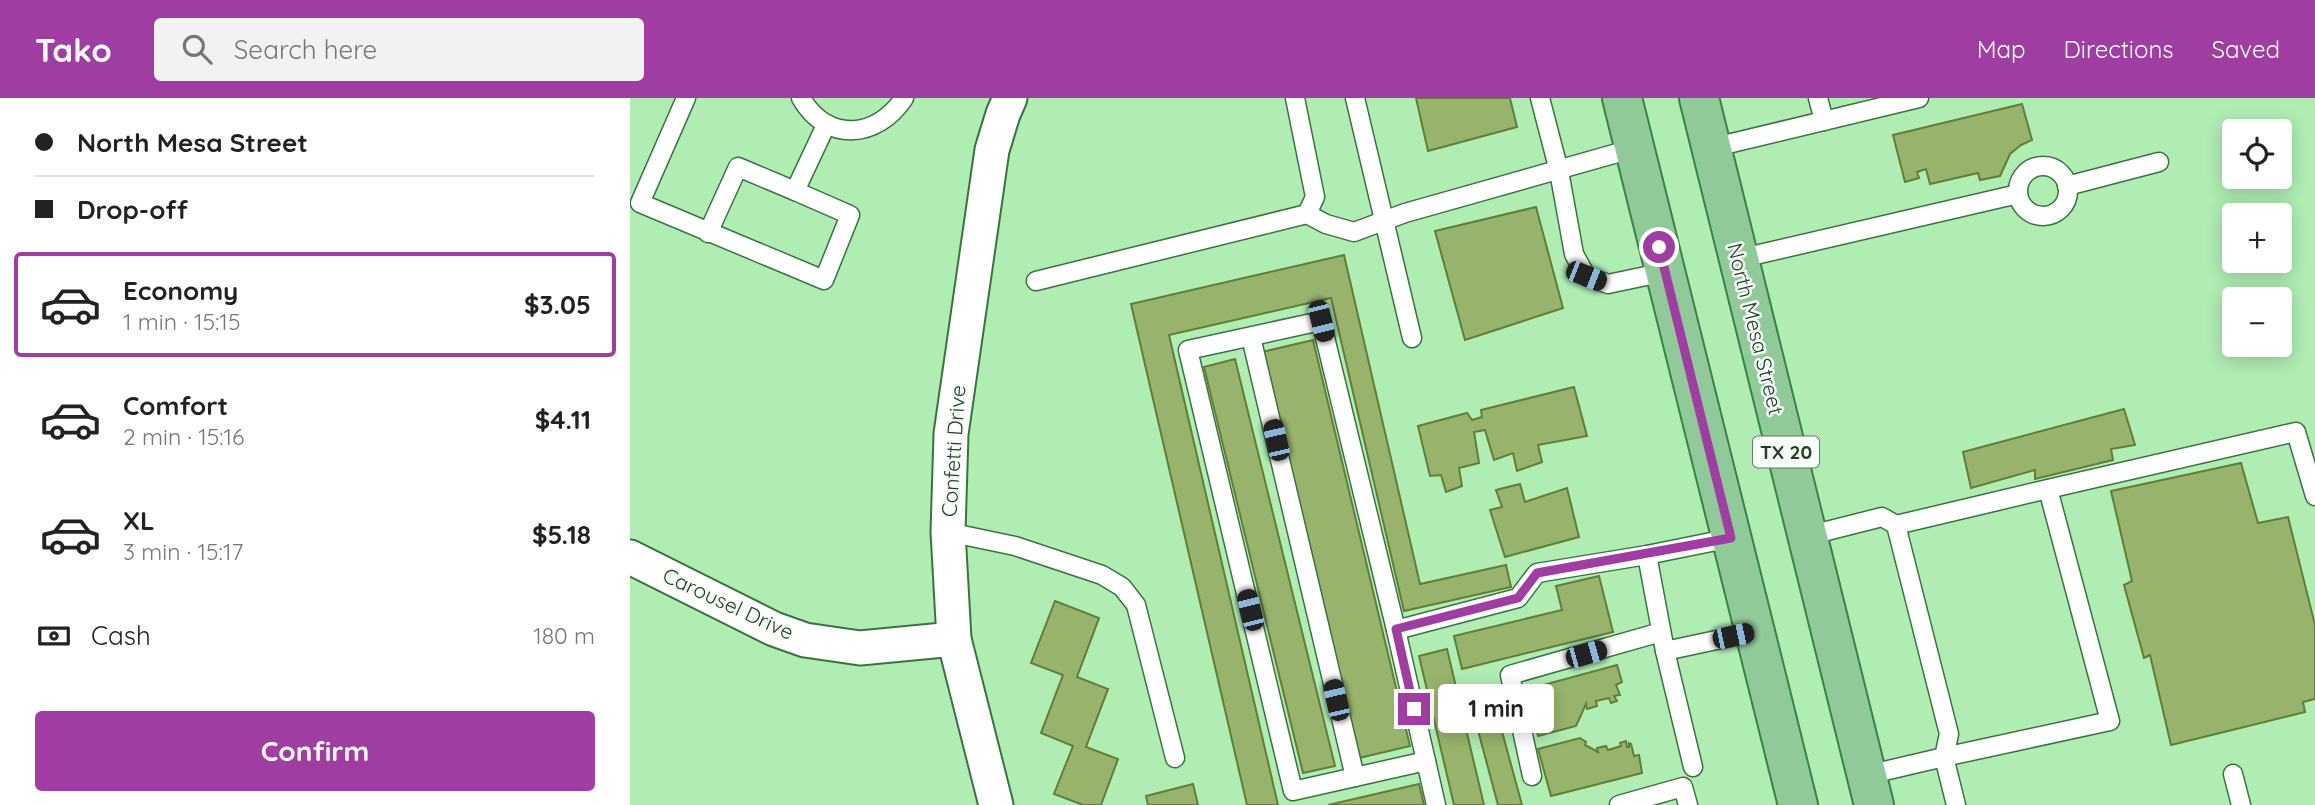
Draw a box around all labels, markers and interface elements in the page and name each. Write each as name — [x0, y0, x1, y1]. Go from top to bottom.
search box — [154, 18, 644, 81]
text: Tako — [35, 29, 112, 70]
icon: search — [178, 30, 216, 68]
text: Search here — [234, 33, 377, 66]
text: Map — [1977, 34, 2026, 64]
text: Directions — [2064, 34, 2174, 64]
text: Saved — [2212, 34, 2280, 64]
map controls — [2222, 119, 2292, 357]
button: locate — [2222, 119, 2292, 189]
text: North Mesa Street — [77, 126, 308, 159]
text: Drop-off — [77, 193, 188, 226]
button: + — [2222, 203, 2292, 273]
route start — [1643, 231, 1675, 263]
street label: North Mesa Street — [1722, 240, 1790, 417]
car — [1563, 258, 1610, 294]
icon: car — [39, 273, 102, 336]
text: Economy — [123, 274, 238, 307]
button: − — [2222, 287, 2292, 357]
text: $3.05 — [524, 288, 591, 321]
car — [1306, 298, 1337, 344]
text: 1 min · 15:15 — [123, 307, 240, 336]
street label: Confetti Drive — [935, 384, 971, 518]
icon: car — [39, 388, 102, 451]
text: Comfort — [123, 389, 228, 422]
text: $4.11 — [535, 403, 591, 436]
car — [1262, 417, 1291, 463]
text: 2 min · 15:16 — [123, 422, 245, 451]
road number: TX 20 — [1753, 436, 1819, 468]
icon: car — [39, 503, 102, 566]
text: XL — [123, 504, 155, 537]
text: $5.18 — [532, 518, 591, 551]
text: 3 min · 15:17 — [123, 537, 243, 566]
street label: Carousel Drive — [659, 561, 798, 645]
car — [1235, 587, 1266, 633]
icon: cash — [35, 617, 73, 655]
text: Cash — [91, 619, 151, 652]
text: 180 m — [533, 621, 595, 650]
car — [1711, 621, 1756, 651]
car — [1563, 638, 1610, 670]
car — [1322, 677, 1351, 723]
callout: 1 min — [1438, 684, 1554, 734]
route end — [1398, 693, 1430, 725]
text: 1 min — [1468, 694, 1524, 723]
button: Confirm — [35, 711, 595, 791]

